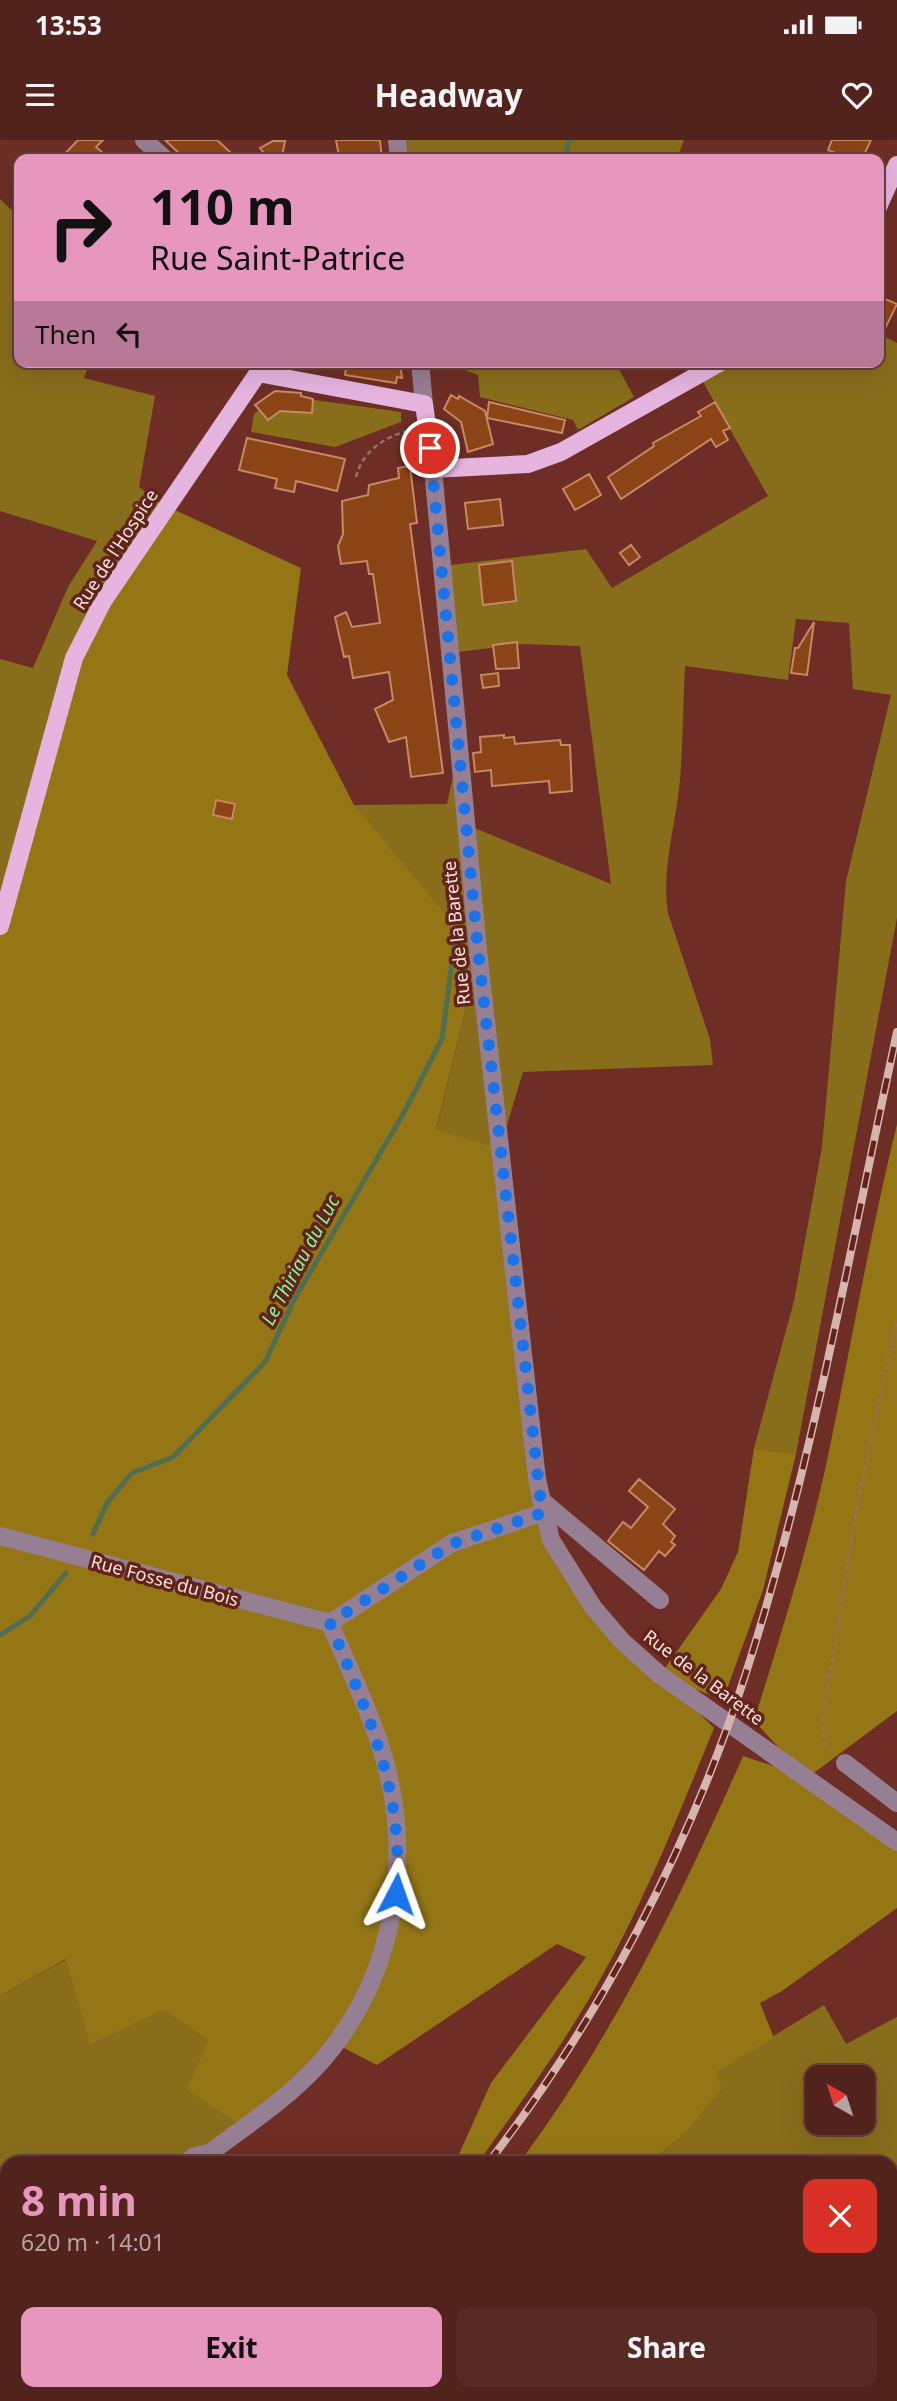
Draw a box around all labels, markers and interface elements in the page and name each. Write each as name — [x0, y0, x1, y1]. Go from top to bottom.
text: 13:53 — [35, 7, 102, 43]
text: Headway — [375, 73, 522, 116]
icon: menu — [21, 76, 59, 114]
icon: heart — [838, 76, 876, 114]
text: 110 m — [150, 173, 295, 239]
icon: right — [35, 182, 126, 273]
text: Rue Saint-Patrice — [150, 236, 405, 279]
icon: left — [110, 315, 148, 353]
text: Then — [35, 316, 96, 352]
pin — [400, 418, 460, 478]
icon: arrive — [411, 429, 449, 467]
street label: Rue de l'Hospice — [67, 484, 163, 614]
street label: Rue de la Barette — [437, 860, 475, 1006]
water label: Le Thiriau du Luc — [255, 1190, 345, 1330]
street label: Rue Fosse du Bois — [88, 1549, 242, 1611]
street label: Rue de la Barette — [639, 1624, 769, 1730]
position arrow — [359, 1857, 433, 1931]
north arrow — [805, 2065, 875, 2135]
map controls — [805, 2065, 875, 2135]
text: 8 min — [21, 2171, 137, 2228]
button: close — [803, 2179, 877, 2253]
text: 620 m · 14:01 — [21, 2226, 165, 2258]
button: Exit — [21, 2307, 442, 2387]
button: Share — [456, 2307, 877, 2387]

